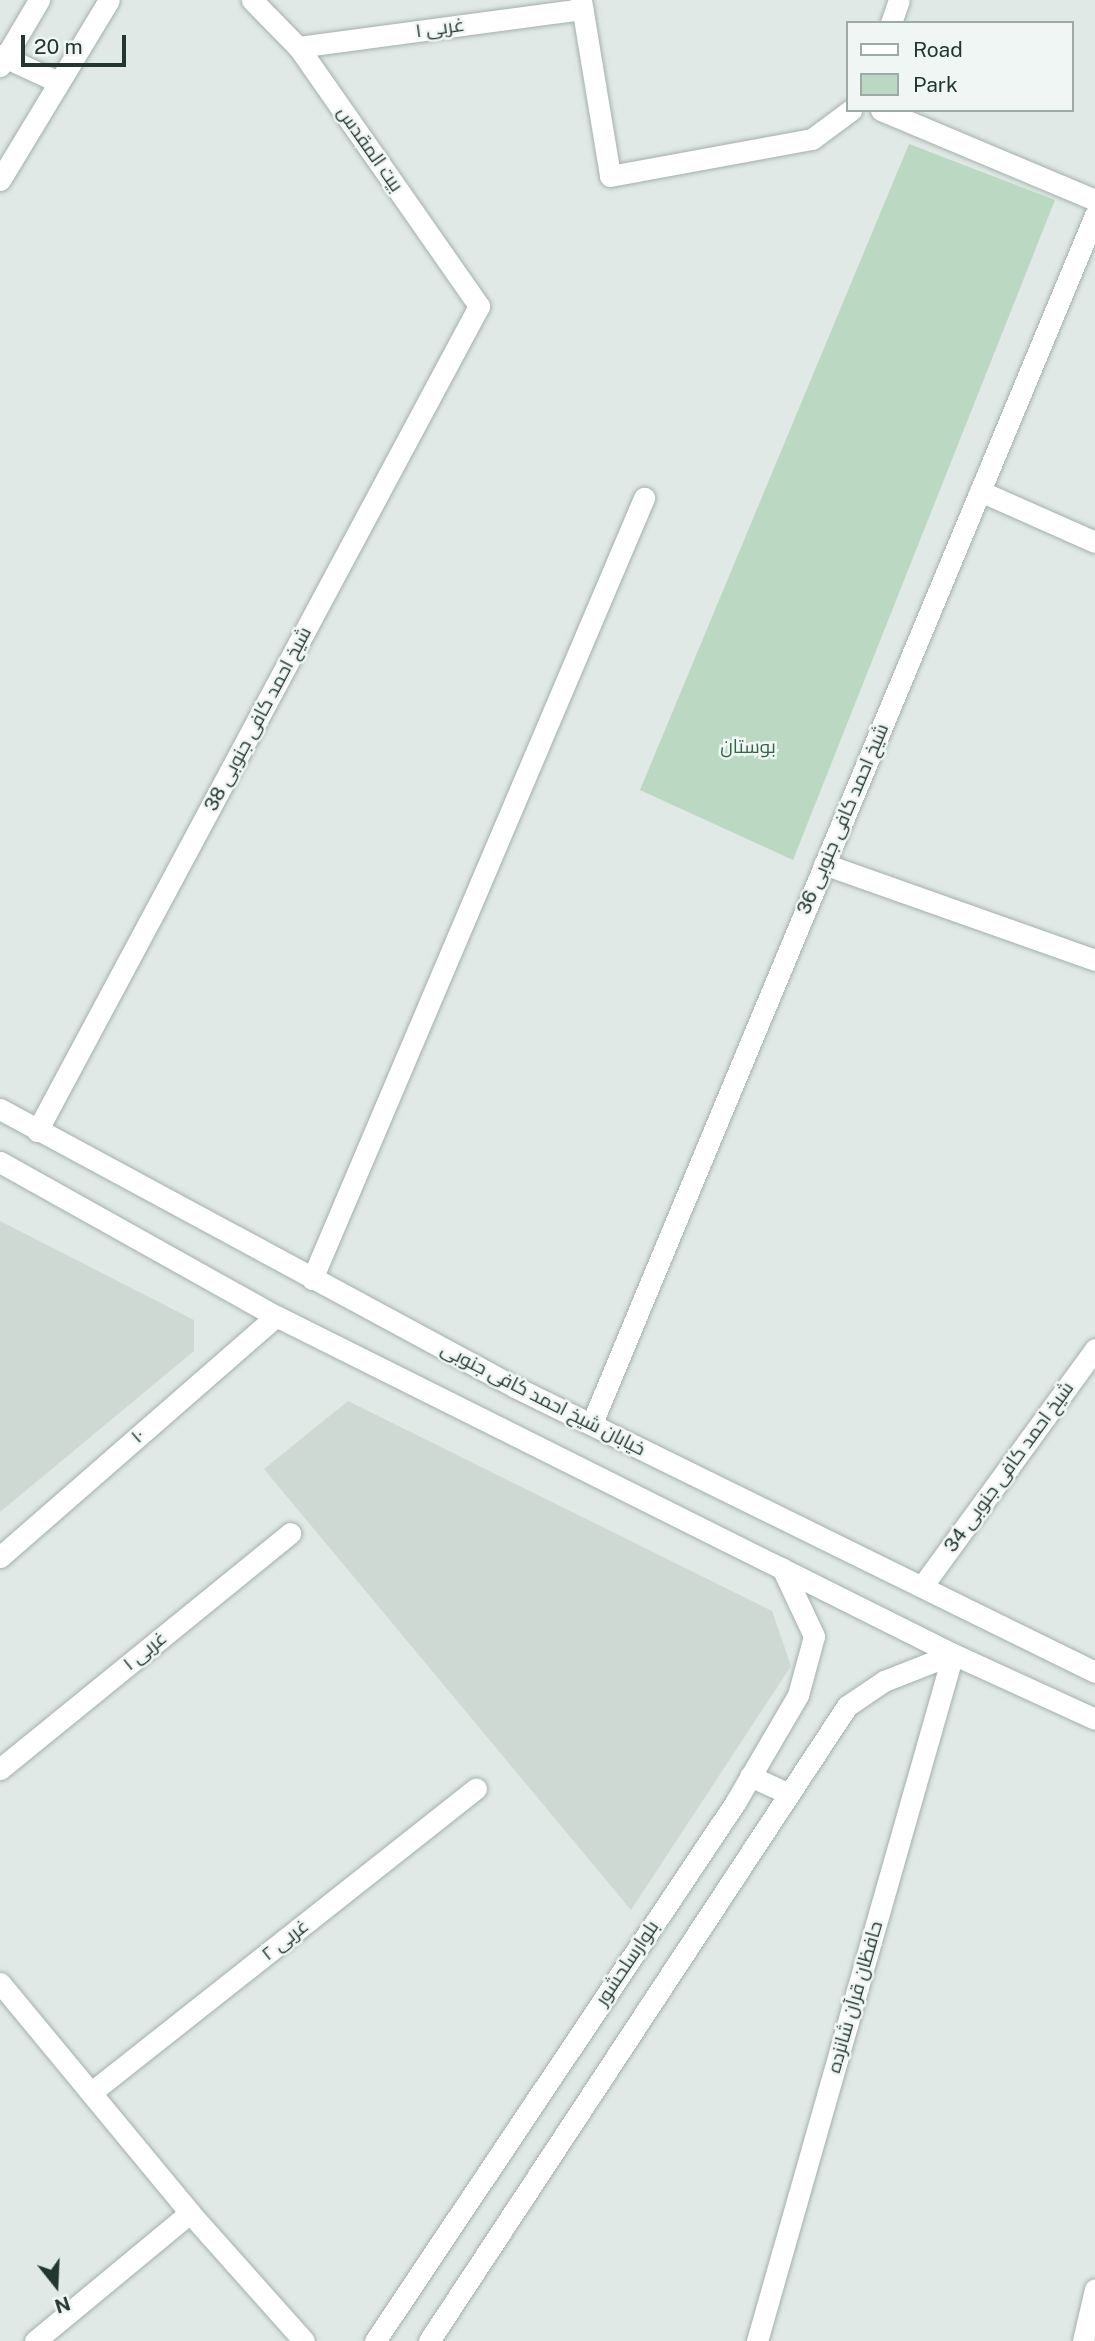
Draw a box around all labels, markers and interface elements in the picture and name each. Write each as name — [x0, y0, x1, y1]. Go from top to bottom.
street label: ۱ غربی — [414, 13, 466, 43]
scale bar — [24, 21, 130, 65]
legend — [846, 21, 1074, 112]
text: 20 m — [34, 34, 83, 59]
text: Road — [913, 37, 963, 62]
text: Park — [913, 72, 958, 97]
street label: بیت المقدس — [332, 102, 408, 196]
street label: شیخ احمد کافی جنوبی 38 — [200, 623, 316, 815]
street label: شیخ احمد کافی جنوبی 36 — [792, 720, 894, 918]
park label: بوستان — [720, 736, 776, 758]
street label: خیابان شیخ احمد کافی جنوبی — [437, 1337, 649, 1461]
street label: شیخ احمد کافی جنوبی 34 — [939, 1377, 1079, 1557]
street label: ۱۰ — [127, 1424, 149, 1448]
street label: ۱ غربی — [119, 1627, 171, 1675]
street label: ۲ غربی — [257, 1915, 313, 1965]
street label: بلوارسلحشور — [590, 1916, 664, 2010]
street label: حافظان قرآن شانزده — [822, 1919, 888, 2075]
north arrow — [21, 2250, 91, 2320]
text: N — [52, 2292, 73, 2318]

